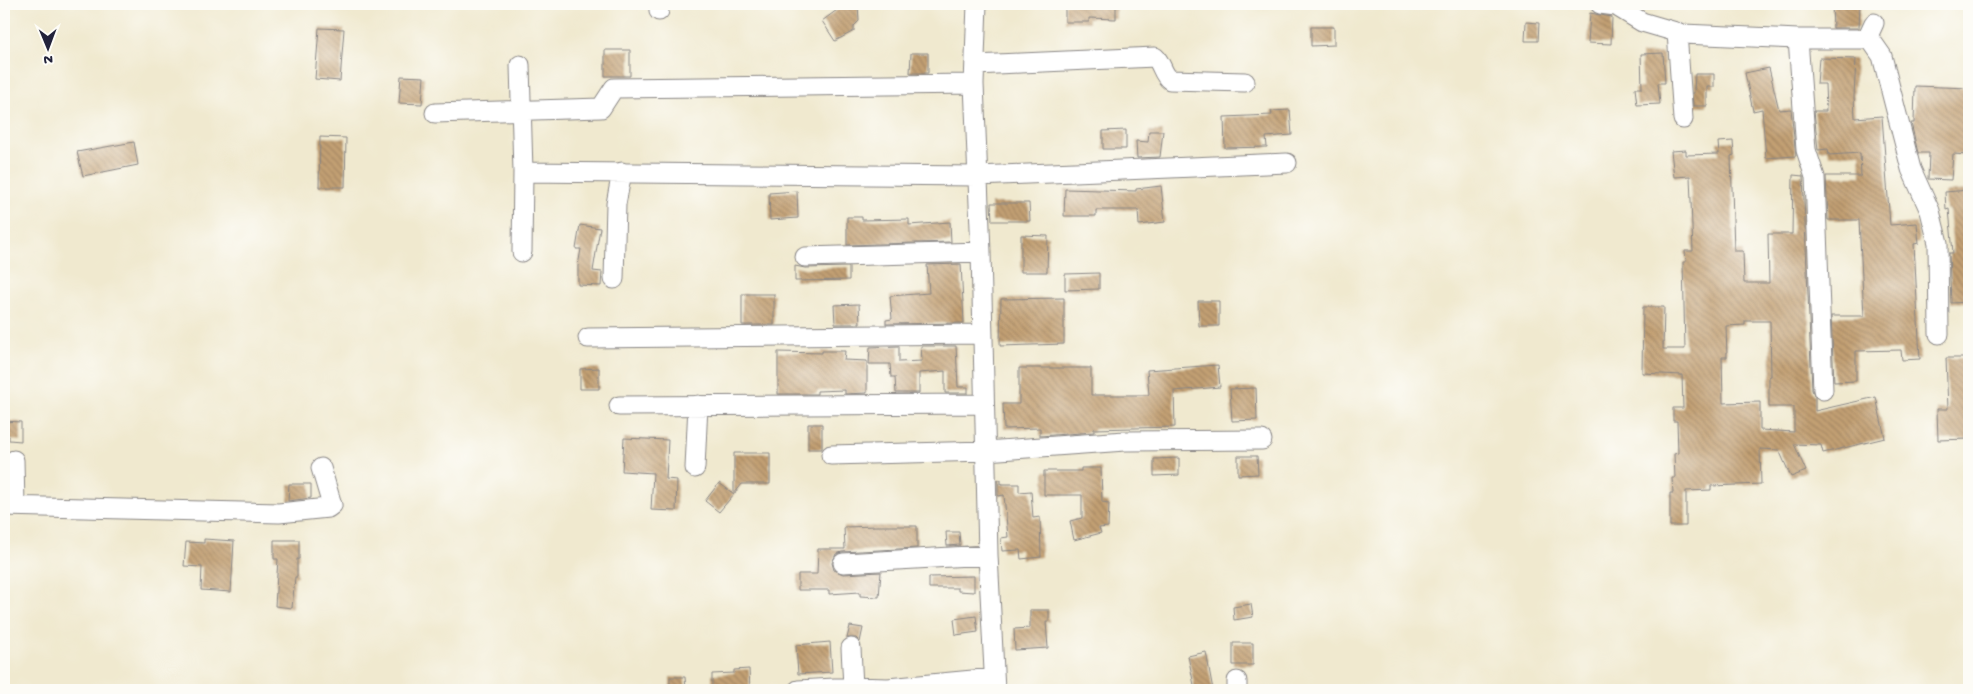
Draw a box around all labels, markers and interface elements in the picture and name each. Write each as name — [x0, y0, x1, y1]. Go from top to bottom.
north arrow — [22, 22, 72, 72]
text: N — [43, 50, 53, 67]

